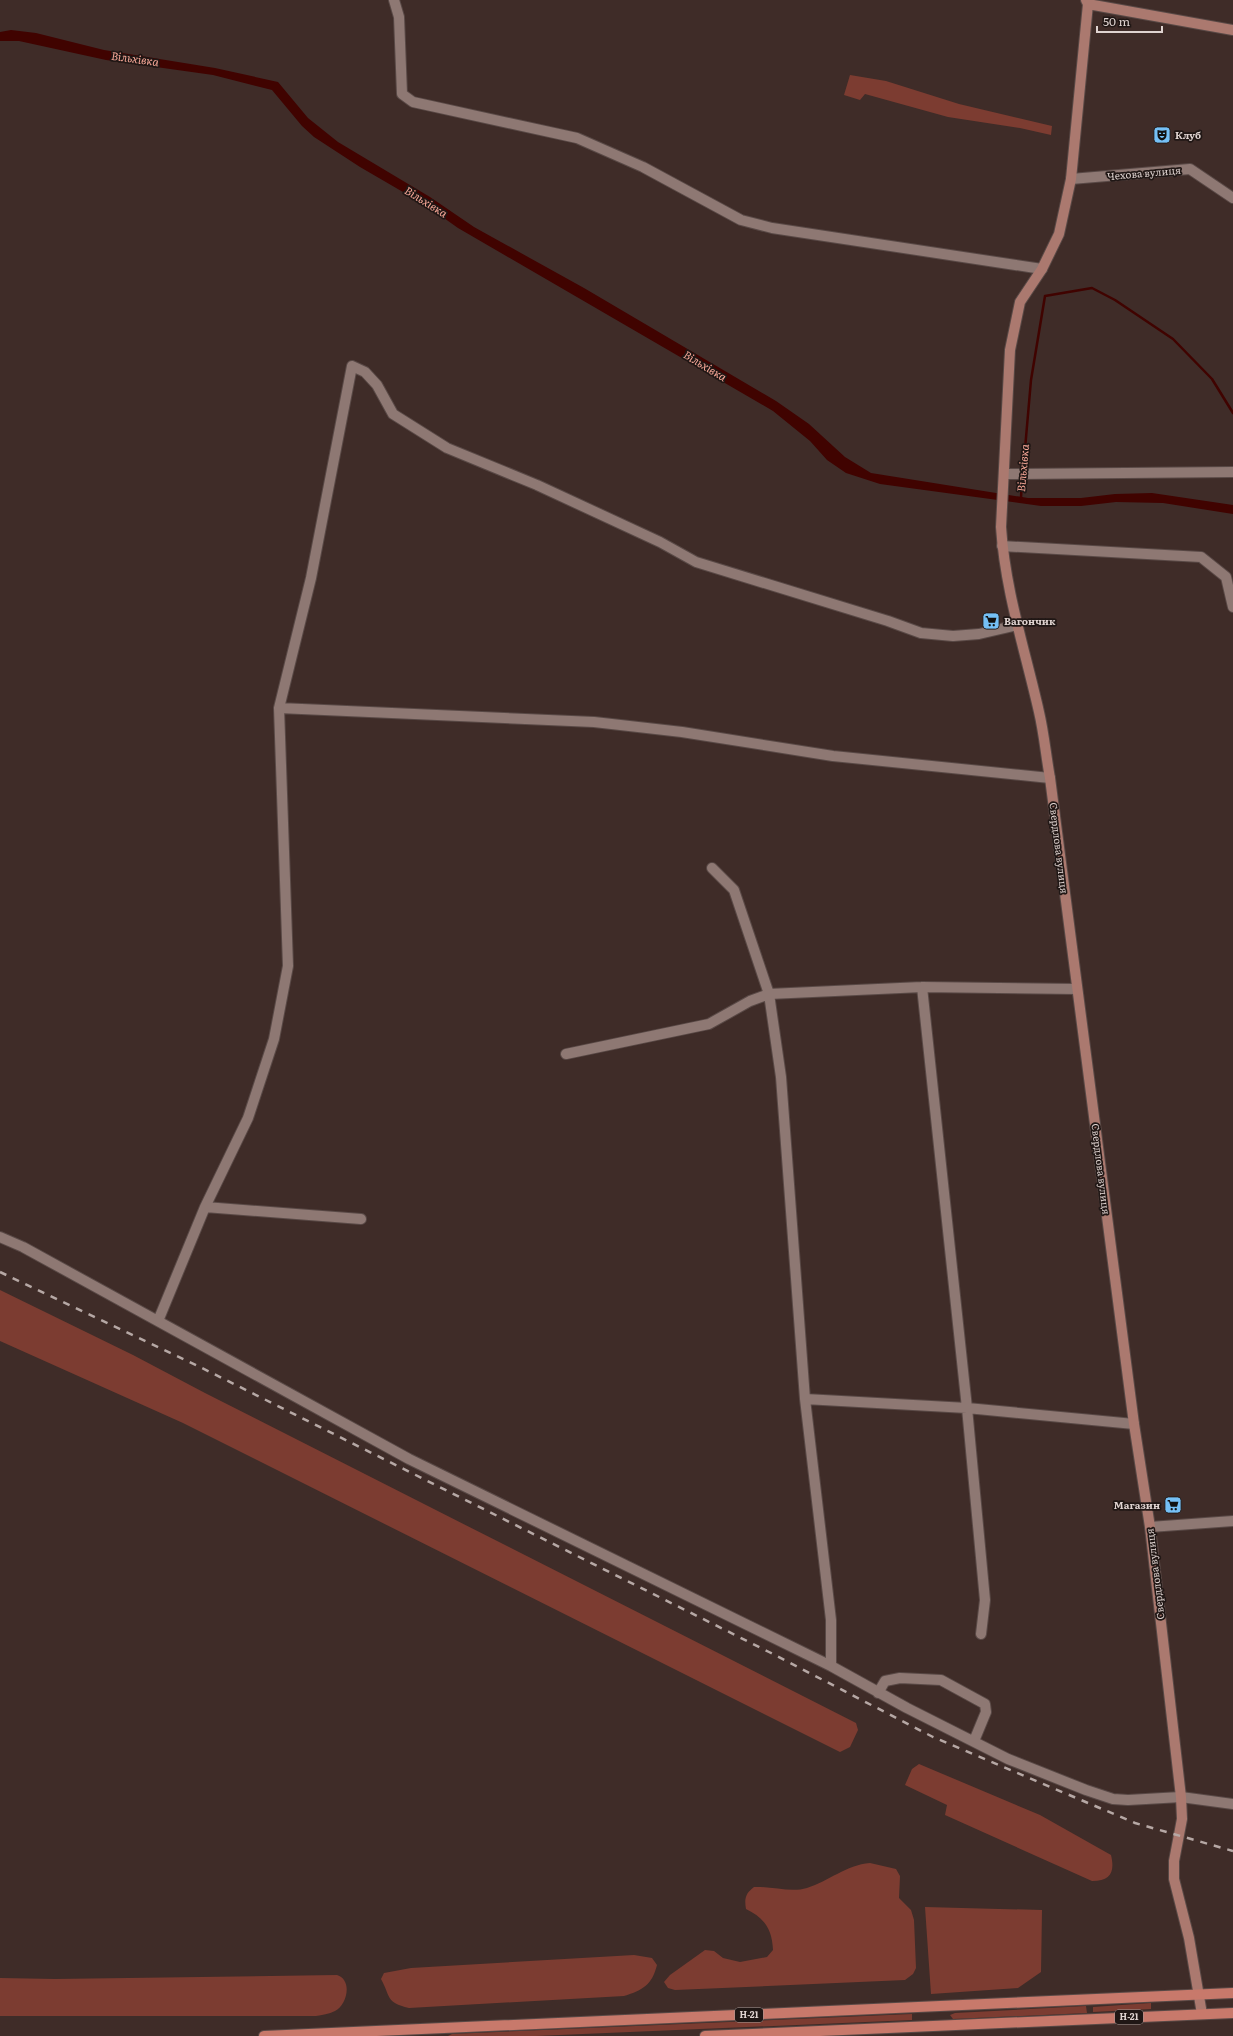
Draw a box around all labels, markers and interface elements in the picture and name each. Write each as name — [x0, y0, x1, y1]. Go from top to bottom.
scale bar — [1097, 8, 1162, 34]
text: 50 m — [1103, 12, 1130, 30]
water label: Вільхівка — [110, 47, 161, 69]
theatre icon: Клуб — [1152, 125, 1172, 145]
place label: Клуб — [1175, 127, 1201, 142]
street label: Чехова вулиця — [1106, 162, 1181, 183]
water label: Вільхівка — [402, 182, 452, 221]
water label: Вільхівка — [681, 346, 731, 385]
water label: Вільхівка — [1012, 443, 1032, 492]
supermarket icon: Вагончик — [981, 611, 1001, 631]
place label: Вагончик — [1004, 613, 1056, 628]
street label: Свердлова вулиця — [1046, 802, 1073, 894]
street label: Свердлова вулиця — [1088, 1123, 1115, 1215]
supermarket icon: Mагазин — [1163, 1495, 1183, 1515]
place label: Mагазин — [1114, 1497, 1160, 1512]
street label: Свердлова вулиця — [1141, 1528, 1168, 1620]
road number: Н-21 — [735, 2008, 763, 2022]
road number: Н-21 — [1115, 2010, 1143, 2024]

